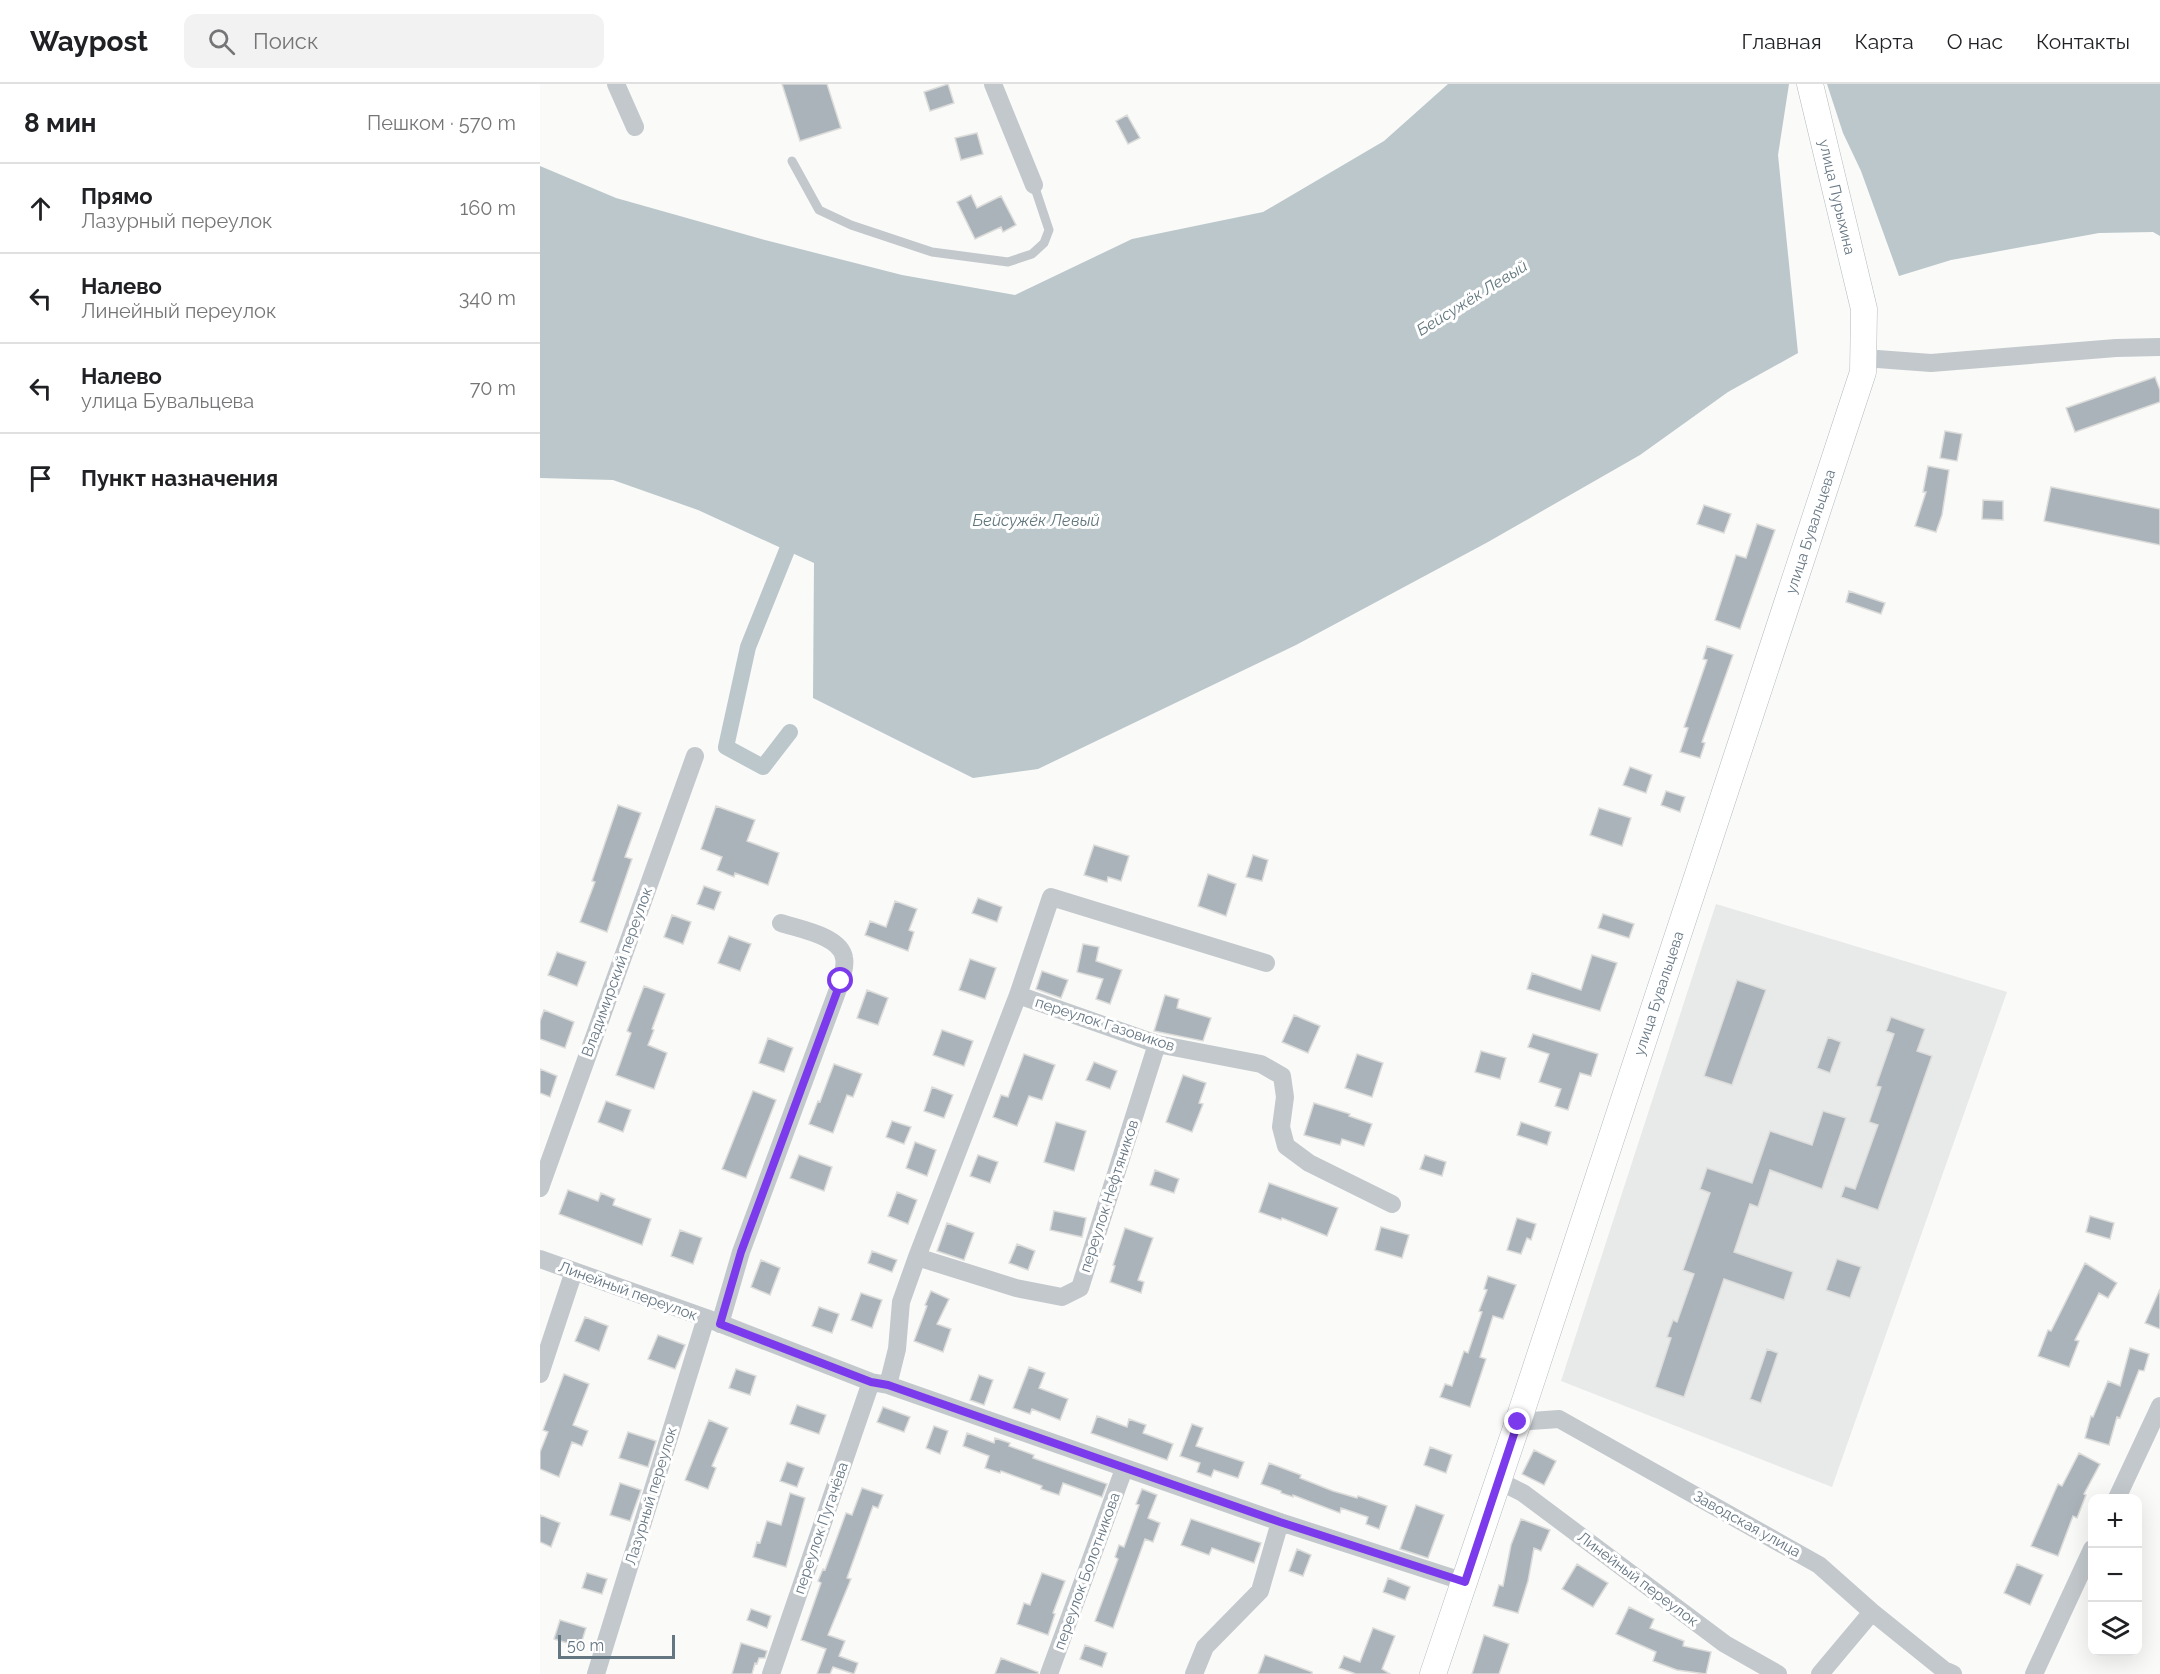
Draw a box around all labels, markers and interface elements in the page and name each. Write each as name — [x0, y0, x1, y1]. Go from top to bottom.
search box — [184, 14, 604, 68]
text: Waypost — [30, 25, 148, 58]
icon: search — [205, 25, 238, 58]
text: Поиск — [253, 28, 318, 54]
text: Главная — [1742, 29, 1822, 54]
text: Карта — [1855, 29, 1914, 54]
text: О нас — [1947, 29, 2003, 54]
text: Контакты — [2036, 29, 2130, 54]
text: 8 мин — [24, 108, 97, 138]
text: Пешком · 570 m — [367, 111, 516, 135]
street label: улица Пурыхина — [1815, 138, 1859, 256]
text: Прямо — [81, 183, 153, 209]
icon: ahead — [24, 192, 57, 225]
text: 160 m — [460, 196, 516, 220]
text: Лазурный переулок — [81, 209, 272, 233]
water label: Бейсужёк Левый — [1413, 256, 1531, 340]
text: Налево — [81, 273, 162, 299]
icon: left — [24, 282, 57, 315]
text: 340 m — [459, 286, 516, 310]
text: Линейный переулок — [81, 299, 276, 323]
text: Налево — [81, 363, 162, 389]
icon: left — [24, 372, 57, 405]
text: 70 m — [470, 376, 516, 400]
text: улица Бувальцева — [81, 389, 254, 413]
icon: arrive — [24, 462, 57, 495]
text: Пункт назначения — [81, 465, 278, 491]
street label: улица Бувальцева — [1782, 467, 1839, 596]
water label: Бейсужёк Левый — [972, 511, 1100, 530]
street label: Владимирский переулок — [578, 885, 656, 1059]
street label: улица Бувальцева — [1630, 929, 1688, 1058]
route start — [827, 967, 853, 993]
street label: переулок Газовиков — [1033, 993, 1177, 1055]
street label: переулок Нефтяников — [1076, 1117, 1142, 1275]
street label: Линейный переулок — [556, 1257, 700, 1325]
route end — [1504, 1408, 1530, 1434]
street label: Лазурный переулок — [621, 1425, 681, 1567]
street label: переулок Пугачёва — [790, 1460, 852, 1596]
street label: Заводская улица — [1690, 1487, 1804, 1561]
street label: переулок Болотникова — [1050, 1490, 1124, 1652]
map controls — [2088, 1494, 2142, 1656]
button: + — [2088, 1494, 2142, 1548]
street label: Линейный переулок — [1574, 1528, 1702, 1630]
button: − — [2088, 1548, 2142, 1602]
button: layers — [2088, 1602, 2142, 1656]
scale bar — [558, 1632, 675, 1660]
text: 50 m — [567, 1636, 604, 1655]

